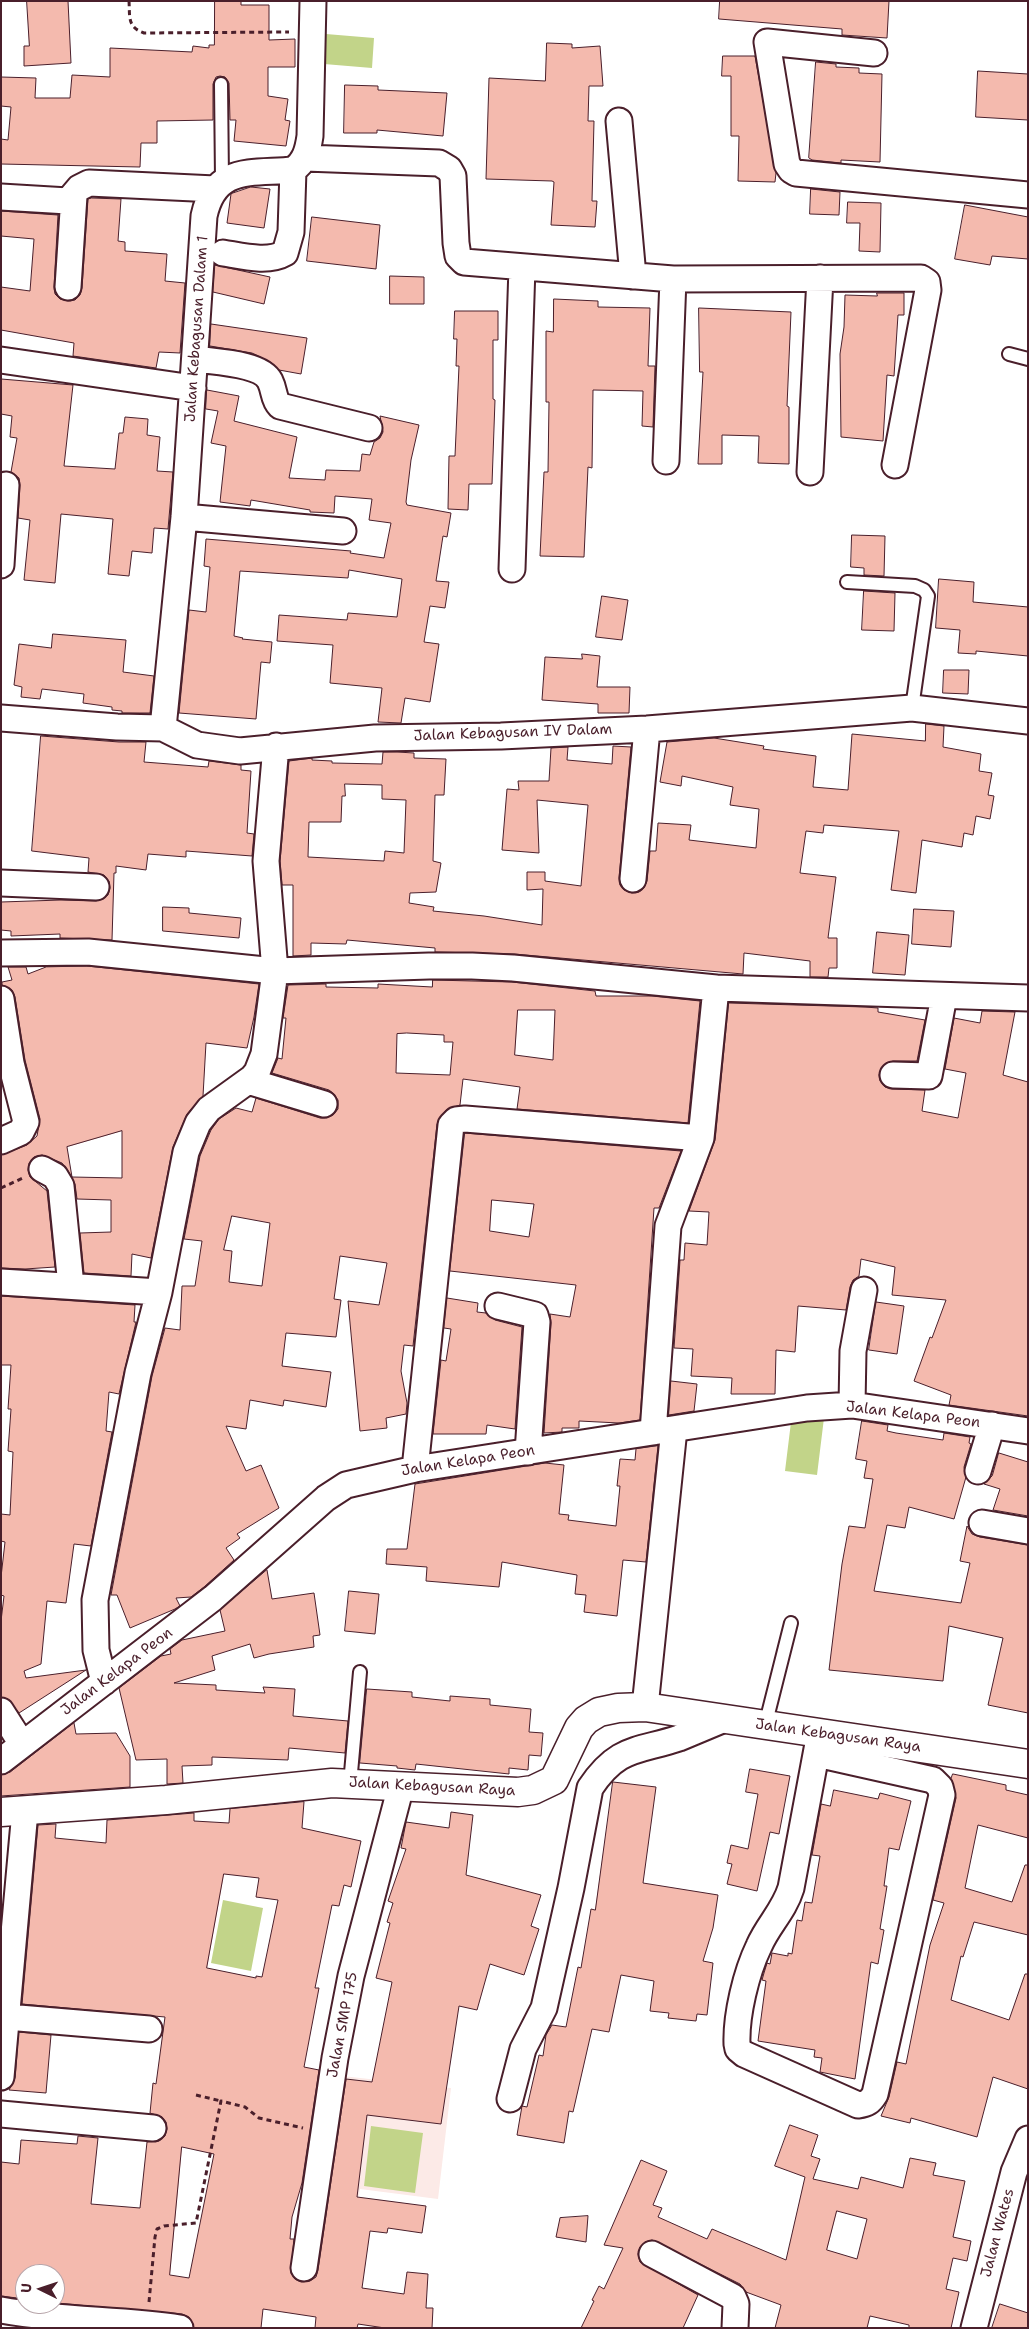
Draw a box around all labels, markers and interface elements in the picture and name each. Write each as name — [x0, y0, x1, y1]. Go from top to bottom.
street label: Jalan Kebagusan Dalam 1 — [182, 235, 212, 423]
street label: Jalan Kebagusan IV Dalam — [413, 721, 613, 745]
street label: Jalan Kelapa Peon — [845, 1398, 981, 1432]
street label: Jalan Kelapa Peon — [400, 1442, 536, 1480]
street label: Jalan Kelapa Peon — [58, 1624, 176, 1720]
street label: Jalan Kebagusan Raya — [754, 1715, 922, 1757]
street label: Jalan Kebagusan Raya — [348, 1774, 516, 1800]
street label: Jalan SMP 175 — [324, 1971, 362, 2079]
street label: Jalan Wates — [978, 2187, 1018, 2279]
north arrow — [15, 2264, 65, 2314]
text: U — [17, 2283, 35, 2293]

